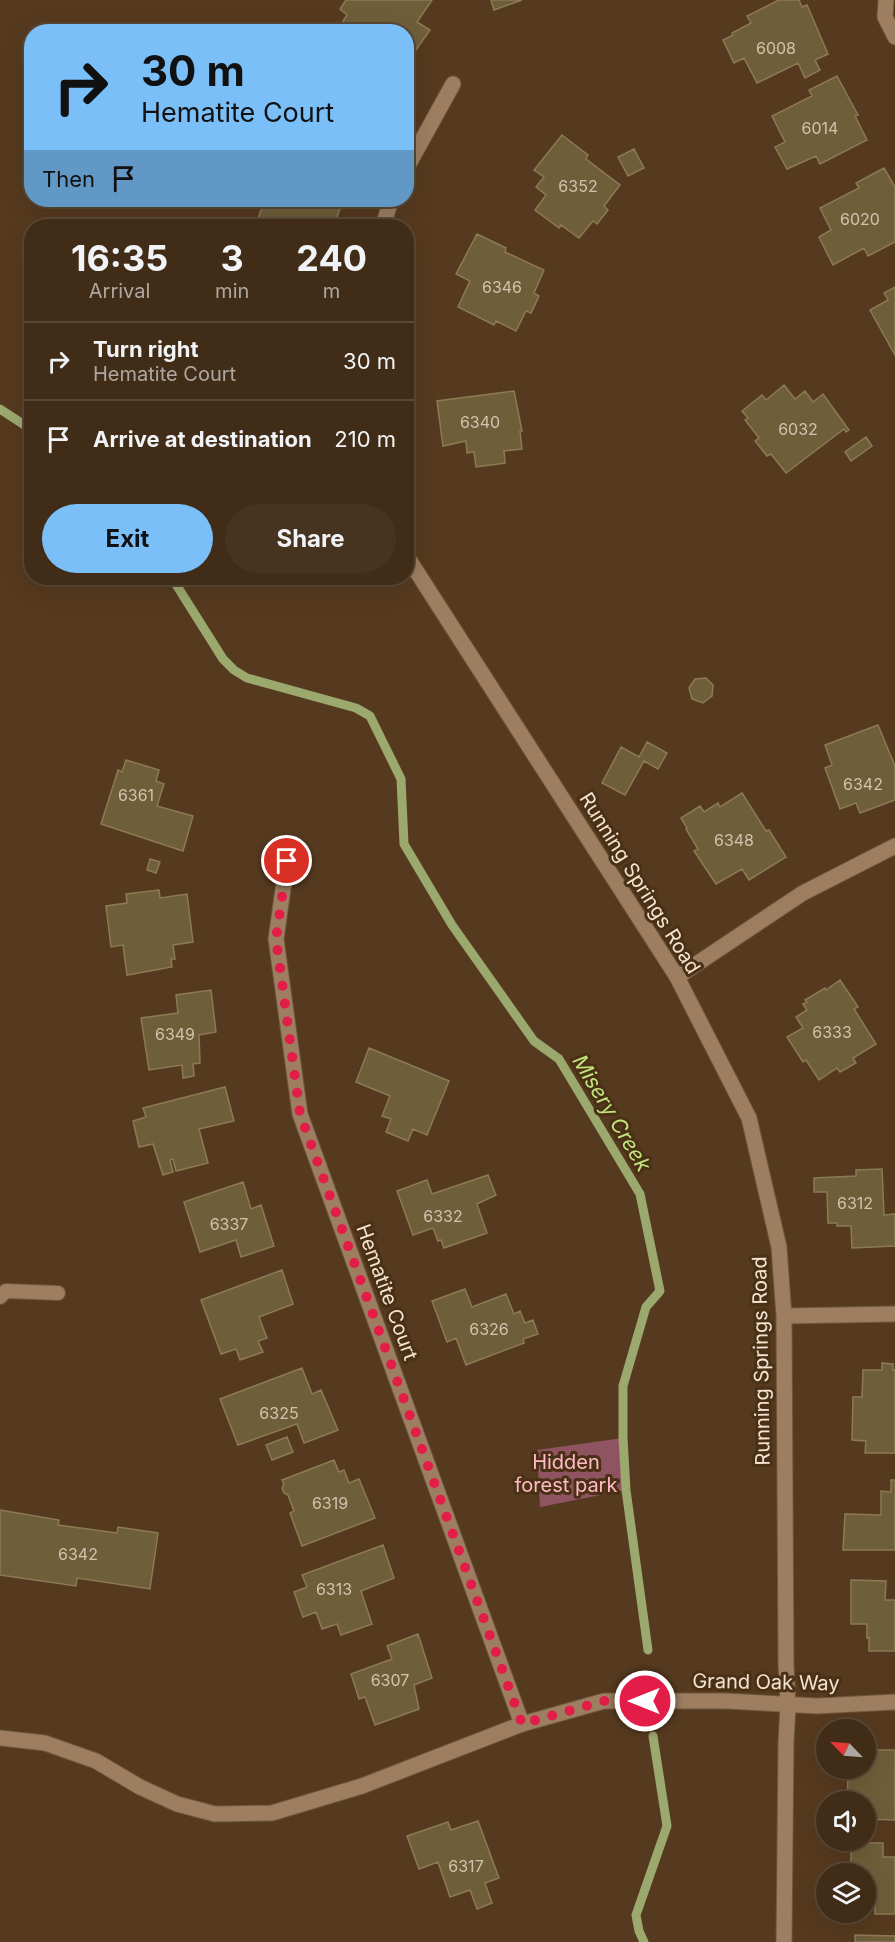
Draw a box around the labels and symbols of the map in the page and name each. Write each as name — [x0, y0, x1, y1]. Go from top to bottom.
house number: 6008 — [756, 38, 796, 58]
house number: 6014 — [802, 118, 838, 138]
house number: 6352 — [558, 176, 598, 196]
house number: 6020 — [840, 209, 880, 229]
house number: 6346 — [482, 277, 522, 297]
house number: 6340 — [460, 412, 500, 432]
house number: 6032 — [778, 419, 818, 439]
house number: 6342 — [843, 774, 883, 794]
house number: 6361 — [118, 785, 154, 805]
street label: Running Springs Road — [574, 788, 706, 978]
house number: 6348 — [714, 830, 754, 850]
pin — [261, 835, 312, 886]
house number: 6333 — [812, 1022, 852, 1042]
house number: 6349 — [155, 1024, 195, 1044]
water label: Misery Creek — [567, 1050, 657, 1176]
house number: 6312 — [837, 1193, 873, 1213]
house number: 6332 — [423, 1206, 463, 1226]
house number: 6337 — [210, 1214, 248, 1234]
street label: Hematite Court — [351, 1221, 423, 1364]
street label: Running Springs Road — [747, 1256, 775, 1466]
house number: 6326 — [469, 1319, 509, 1339]
house number: 6325 — [259, 1403, 299, 1423]
park label: Hidden forest park — [515, 1450, 617, 1497]
house number: 6319 — [312, 1493, 348, 1513]
house number: 6342 — [58, 1544, 98, 1564]
house number: 6313 — [316, 1579, 352, 1599]
position arrow — [613, 1669, 677, 1733]
street label: Grand Oak Way — [692, 1669, 840, 1695]
house number: 6307 — [371, 1670, 409, 1690]
north arrow — [816, 1719, 876, 1779]
house number: 6317 — [448, 1856, 484, 1876]

